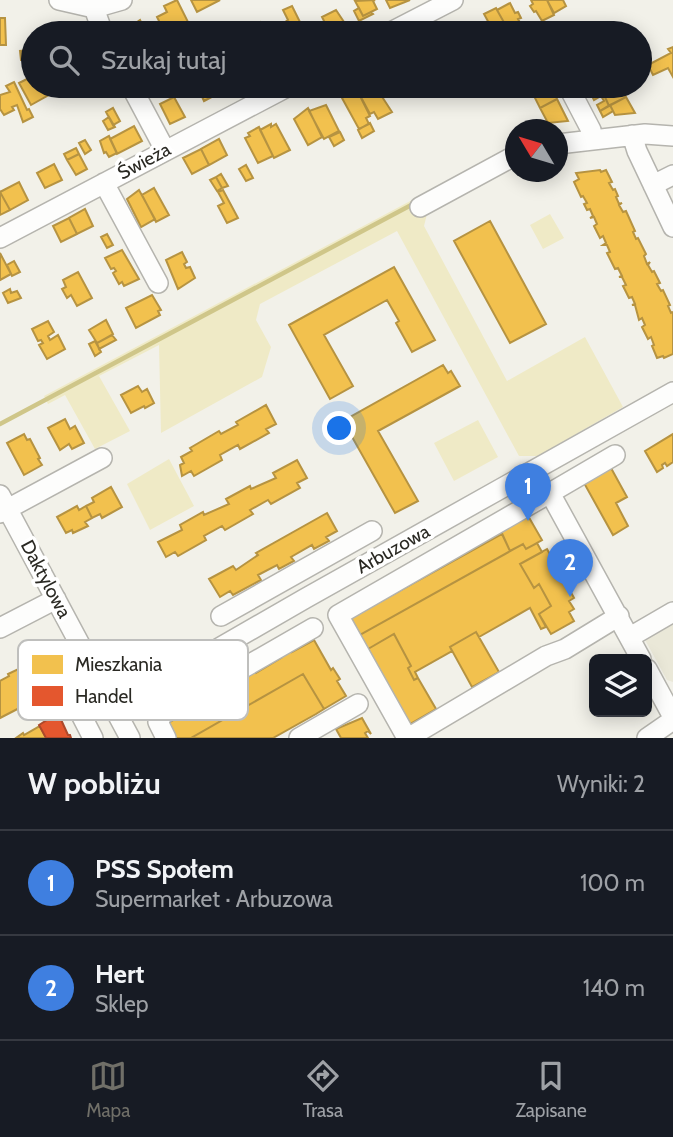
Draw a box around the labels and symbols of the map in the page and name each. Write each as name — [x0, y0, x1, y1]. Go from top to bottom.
north arrow — [505, 119, 568, 182]
street label: Świeża — [113, 137, 174, 184]
your location — [322, 411, 356, 445]
pin: 1 — [505, 463, 551, 521]
street label: Arbuzowa — [352, 520, 434, 578]
street label: Daktylowa — [16, 536, 76, 622]
pin: 2 — [547, 539, 593, 597]
legend — [18, 640, 248, 720]
text: Mieszkania — [75, 653, 162, 676]
text: Handel — [75, 685, 133, 708]

